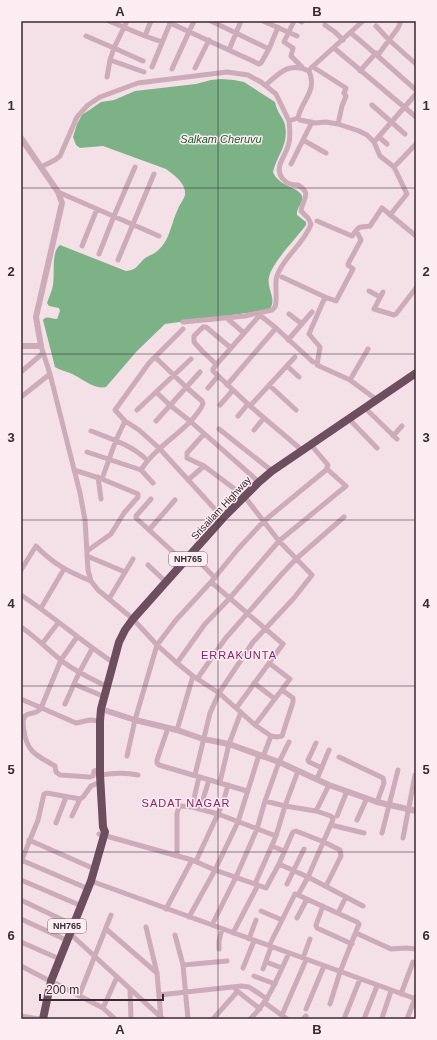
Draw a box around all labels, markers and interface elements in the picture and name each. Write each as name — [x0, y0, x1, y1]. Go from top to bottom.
text: A — [115, 4, 125, 19]
text: B — [312, 4, 322, 19]
text: 1 — [7, 98, 15, 113]
text: 1 — [422, 98, 430, 113]
water label: Salkam Cheruvu — [180, 133, 262, 145]
text: 2 — [7, 264, 15, 279]
text: 2 — [422, 264, 430, 279]
text: 3 — [7, 430, 15, 445]
text: 3 — [422, 430, 430, 445]
street label: Srisailam Highway — [189, 474, 253, 542]
road number: NH765 — [169, 552, 207, 566]
text: 4 — [7, 596, 15, 611]
text: 4 — [422, 596, 430, 611]
district label: ERRAKUNTA — [201, 649, 277, 661]
text: 5 — [7, 762, 15, 777]
text: 5 — [422, 762, 430, 777]
district label: SADAT NAGAR — [142, 797, 230, 809]
road number: NH765 — [48, 919, 86, 933]
text: 6 — [7, 928, 15, 943]
text: 6 — [422, 928, 430, 943]
scale bar — [40, 976, 163, 1002]
text: 200 m — [46, 983, 79, 997]
text: A — [115, 1022, 125, 1037]
text: B — [312, 1022, 322, 1037]

